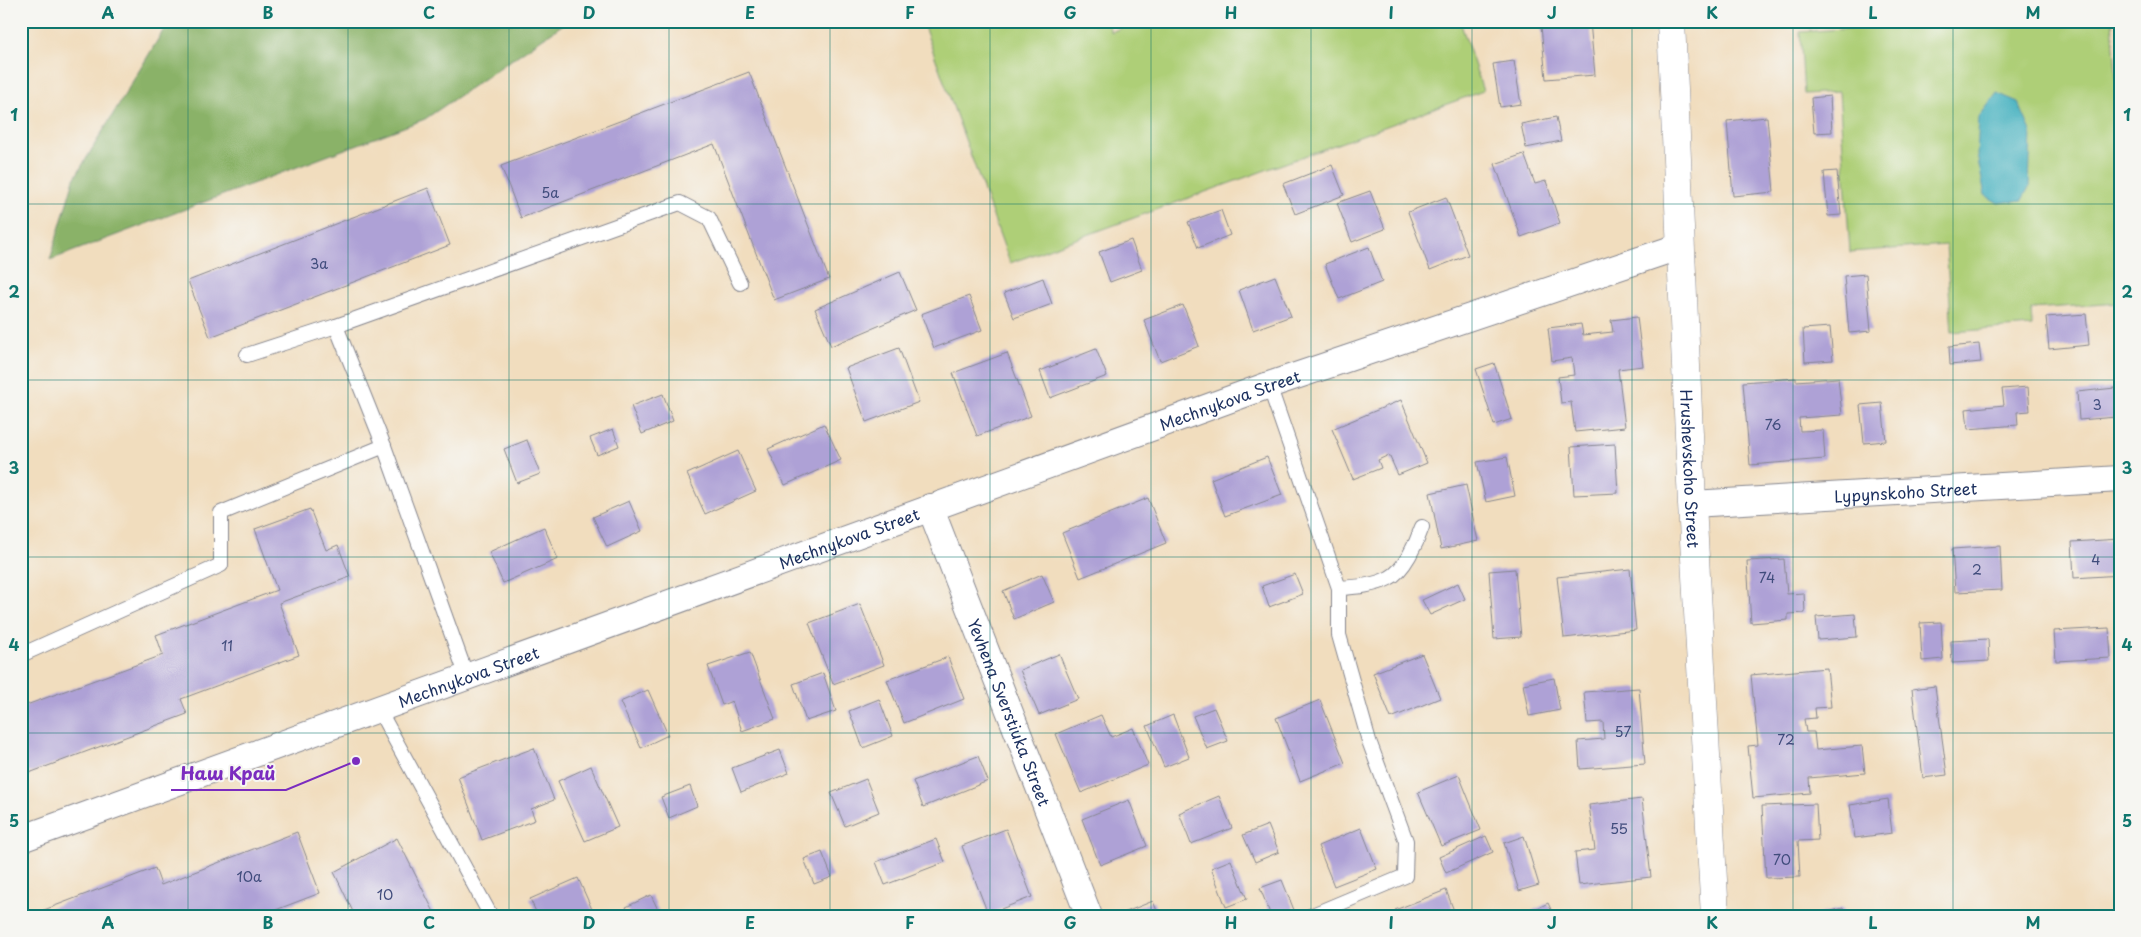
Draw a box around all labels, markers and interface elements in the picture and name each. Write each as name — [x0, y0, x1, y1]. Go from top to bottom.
text: A — [102, 0, 115, 24]
text: B — [263, 0, 274, 24]
text: C — [423, 0, 435, 24]
text: D — [583, 0, 595, 24]
text: E — [745, 0, 755, 24]
text: F — [905, 0, 915, 24]
text: G — [1063, 0, 1077, 24]
text: H — [1225, 0, 1237, 24]
text: I — [1388, 0, 1394, 24]
text: J — [1547, 0, 1557, 24]
text: K — [1706, 0, 1718, 24]
text: L — [1868, 0, 1878, 24]
text: M — [2025, 0, 2041, 24]
text: 1 — [10, 102, 18, 126]
text: 1 — [2123, 102, 2131, 126]
house number: 5а — [541, 182, 559, 203]
house number: 3а — [310, 253, 328, 274]
text: 2 — [8, 279, 20, 303]
text: 2 — [2121, 279, 2133, 303]
street label: Mechnykova Street — [1156, 363, 1304, 436]
street label: Hrushevskoho Street — [1675, 389, 1706, 549]
house number: 3 — [2092, 394, 2102, 415]
house number: 76 — [1765, 414, 1782, 435]
text: 3 — [9, 455, 19, 479]
text: 3 — [2122, 455, 2132, 479]
street label: Lypynskoho Street — [1834, 475, 1978, 508]
street label: Mechnykova Street — [775, 501, 923, 574]
house number: 4 — [2091, 549, 2101, 570]
house number: 2 — [1972, 559, 1982, 580]
house number: 74 — [1759, 567, 1775, 588]
street label: Yevhena Sverstiuka Street — [962, 615, 1057, 810]
text: 4 — [9, 632, 20, 656]
text: 4 — [2122, 632, 2133, 656]
house number: 11 — [221, 635, 233, 656]
street label: Mechnykova Street — [395, 639, 543, 713]
house number: 57 — [1615, 721, 1631, 742]
house number: 72 — [1777, 729, 1795, 750]
callout: Наш Край — [171, 757, 286, 790]
text: Наш Край — [180, 759, 276, 786]
text: 5 — [9, 808, 19, 832]
text: 5 — [2122, 808, 2132, 832]
house number: 55 — [1610, 818, 1628, 839]
house number: 70 — [1773, 849, 1791, 870]
house number: 10а — [236, 866, 262, 887]
house number: 10 — [377, 884, 393, 905]
text: A — [102, 910, 115, 934]
text: B — [263, 910, 274, 934]
text: C — [423, 910, 435, 934]
text: D — [583, 910, 595, 934]
text: E — [745, 910, 755, 934]
text: F — [905, 910, 915, 934]
text: G — [1063, 910, 1077, 934]
text: H — [1225, 910, 1237, 934]
text: I — [1388, 910, 1394, 934]
text: J — [1547, 910, 1557, 934]
text: K — [1706, 910, 1718, 934]
text: L — [1868, 910, 1878, 934]
text: M — [2025, 910, 2041, 934]

